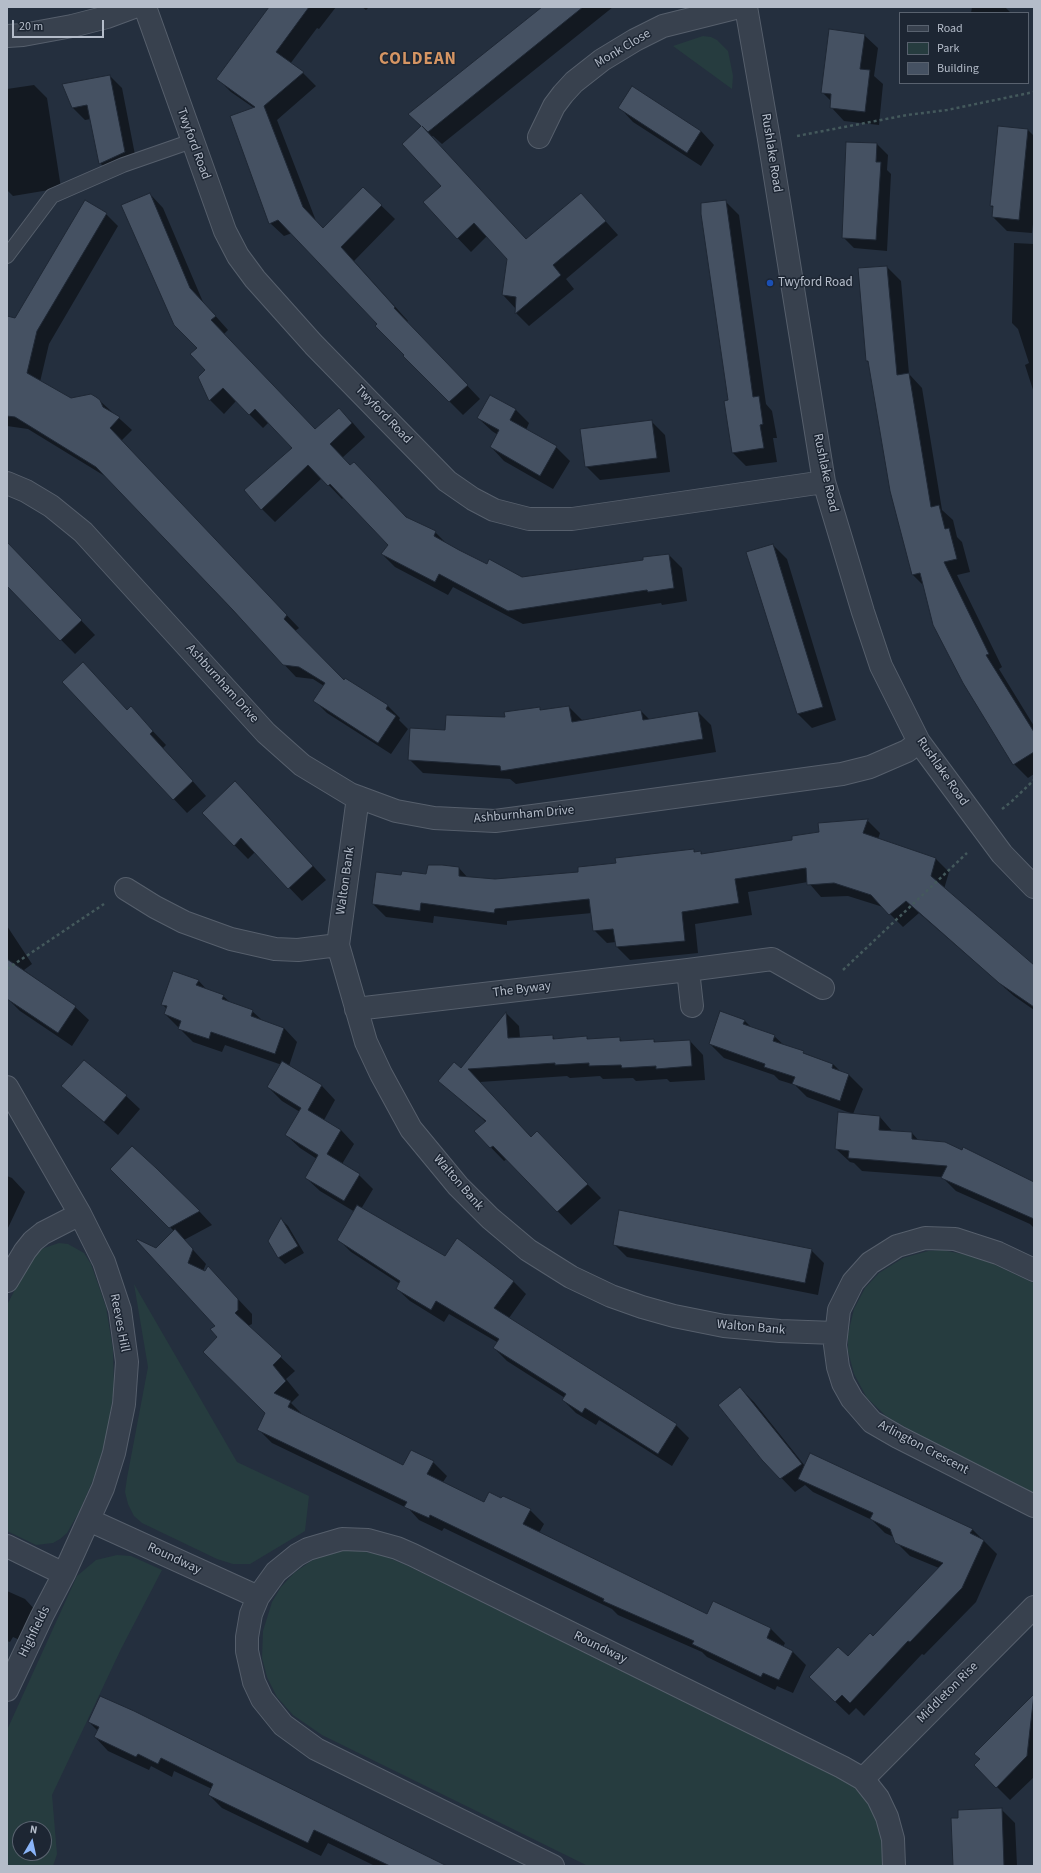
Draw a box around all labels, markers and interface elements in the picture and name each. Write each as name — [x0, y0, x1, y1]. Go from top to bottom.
scale bar — [14, 12, 106, 38]
legend — [899, 12, 1029, 84]
text: 20 m — [19, 18, 43, 35]
text: Road — [937, 20, 963, 37]
street label: Monk Close — [592, 26, 654, 72]
text: Park — [937, 40, 959, 57]
district label: COLDEAN — [379, 50, 457, 70]
text: Building — [937, 60, 979, 77]
street label: Twyford Road — [173, 106, 213, 182]
street label: Rushlake Road — [757, 112, 785, 194]
place label: Twyford Road — [778, 275, 853, 291]
marker: Twyford Road — [765, 278, 775, 288]
street label: Twyford Road — [351, 383, 415, 447]
street label: Rushlake Road — [809, 432, 841, 514]
street label: Ashburnham Drive — [182, 641, 262, 727]
street label: Rushlake Road — [913, 735, 971, 809]
street label: Ashburnham Drive — [473, 803, 575, 827]
street label: Walton Bank — [334, 846, 358, 916]
street label: The Byway — [492, 979, 552, 1001]
street label: Walton Bank — [430, 1152, 486, 1214]
street label: Reeves Hill — [106, 1293, 132, 1353]
street label: Walton Bank — [716, 1317, 786, 1339]
street label: Arlington Crescent — [875, 1418, 971, 1478]
street label: Roundway — [145, 1540, 203, 1578]
street label: Highfields — [16, 1604, 54, 1660]
street label: Roundway — [571, 1628, 629, 1668]
street label: Middleton Rise — [914, 1659, 982, 1727]
north arrow — [12, 1821, 52, 1861]
text: N — [29, 1822, 39, 1838]

